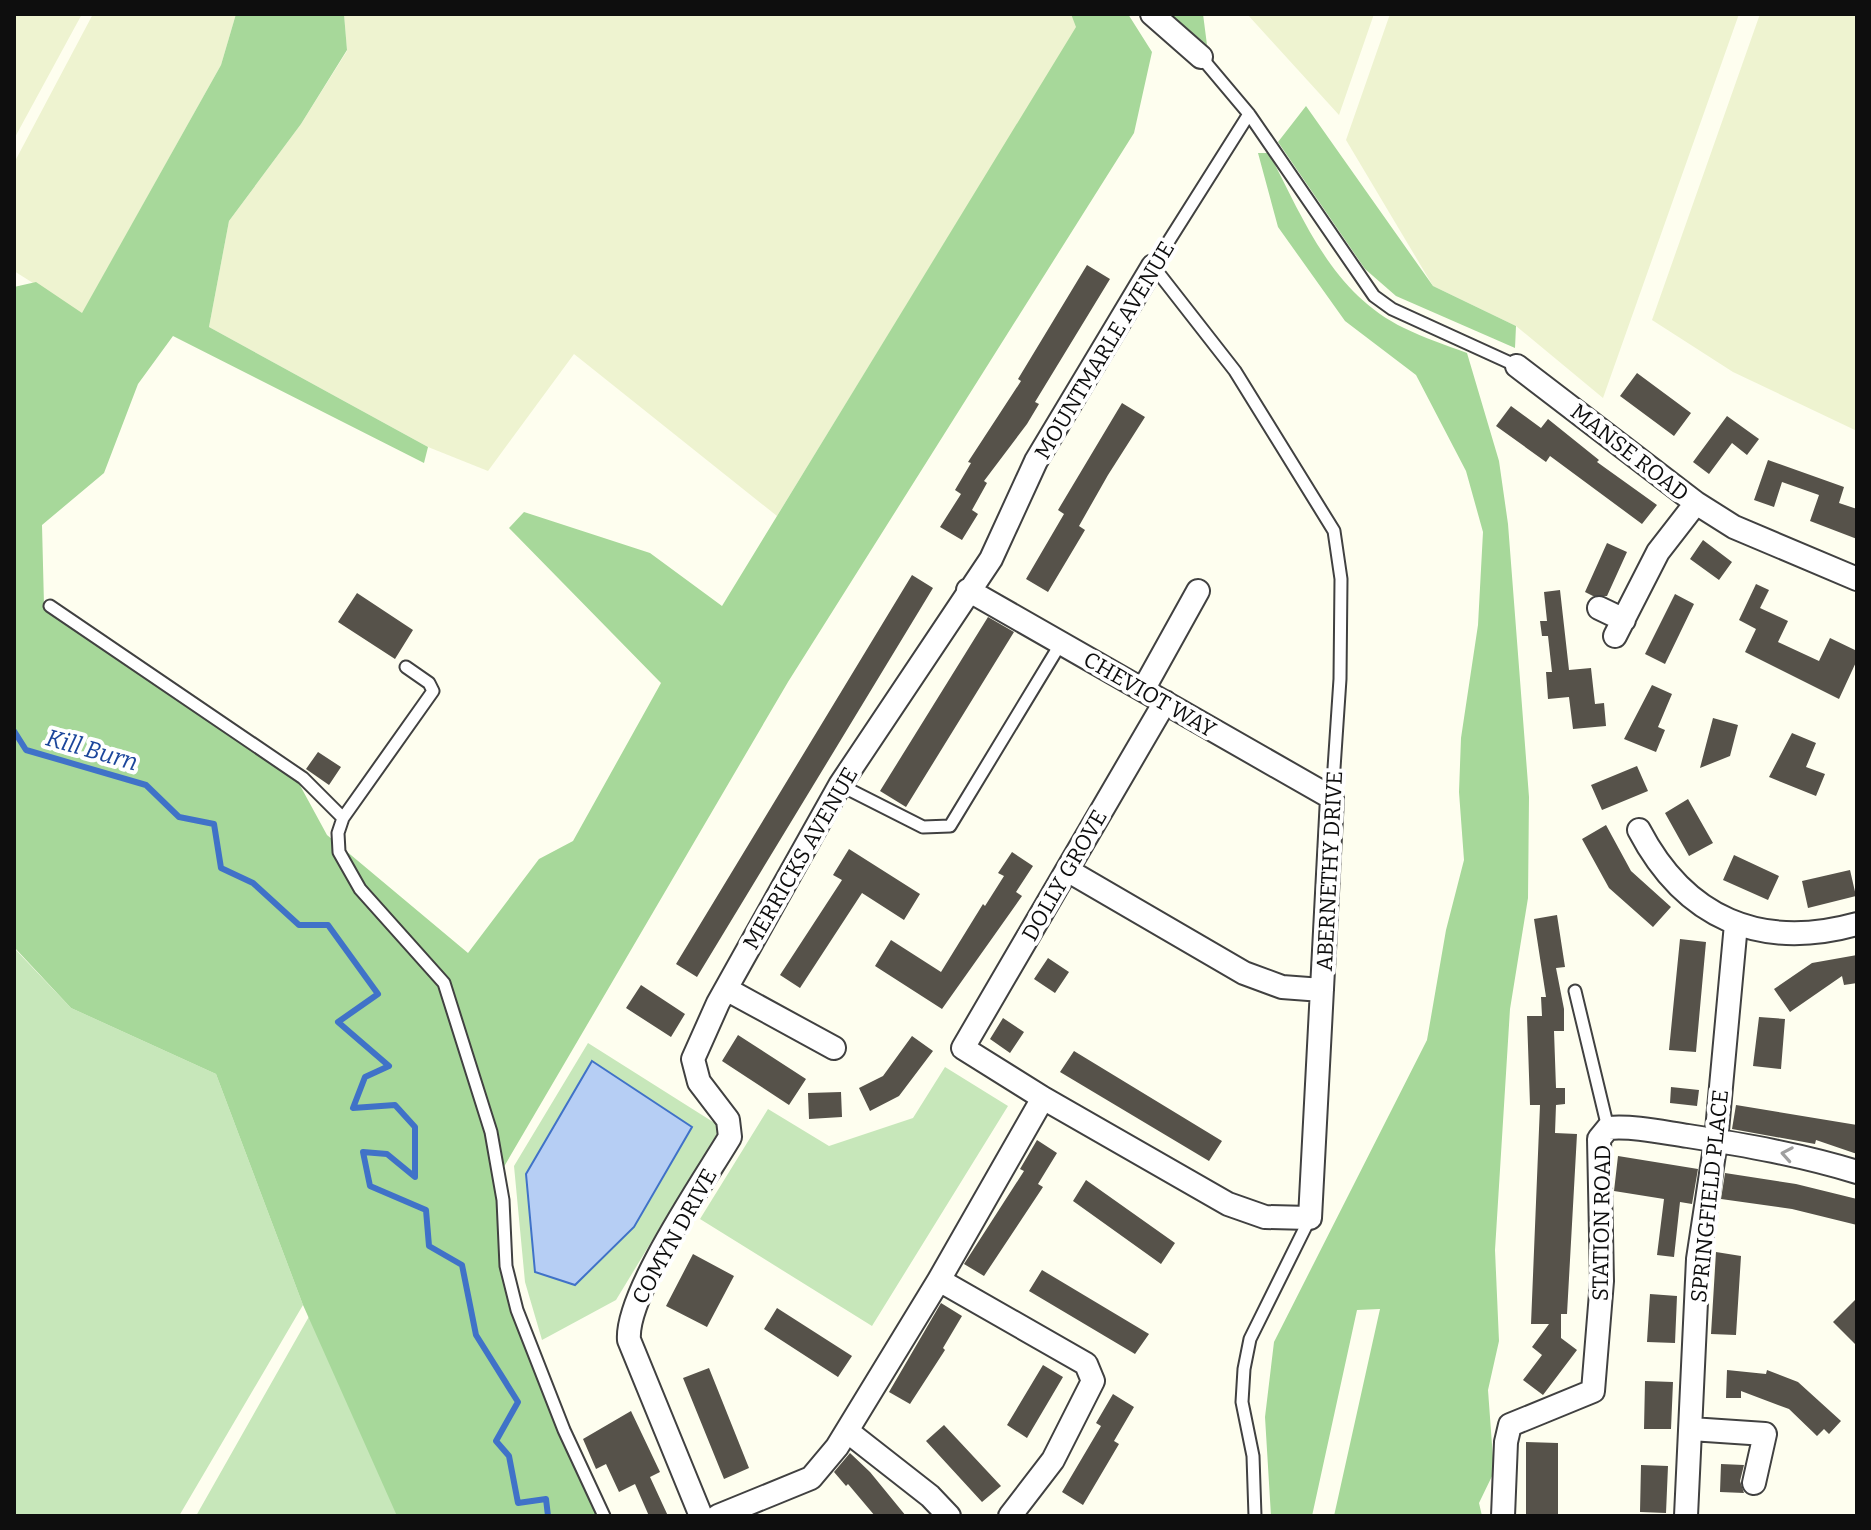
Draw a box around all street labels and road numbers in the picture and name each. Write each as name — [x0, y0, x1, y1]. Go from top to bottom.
street label: MOUNTMARLE AVENUE — [1029, 236, 1180, 464]
street label: MANSE ROAD — [1565, 398, 1694, 507]
street label: CHEVIOT WAY — [1079, 646, 1222, 744]
street label: MERRICKS AVENUE — [737, 762, 864, 954]
street label: ABERNETHY DRIVE — [1311, 770, 1348, 972]
street label: DOLLY GROVE — [1016, 805, 1113, 946]
street label: SPRINGFIELD PLACE — [1685, 1088, 1734, 1304]
street label: STATION ROAD — [1587, 1145, 1616, 1301]
street label: COMYN DRIVE — [626, 1164, 723, 1309]

